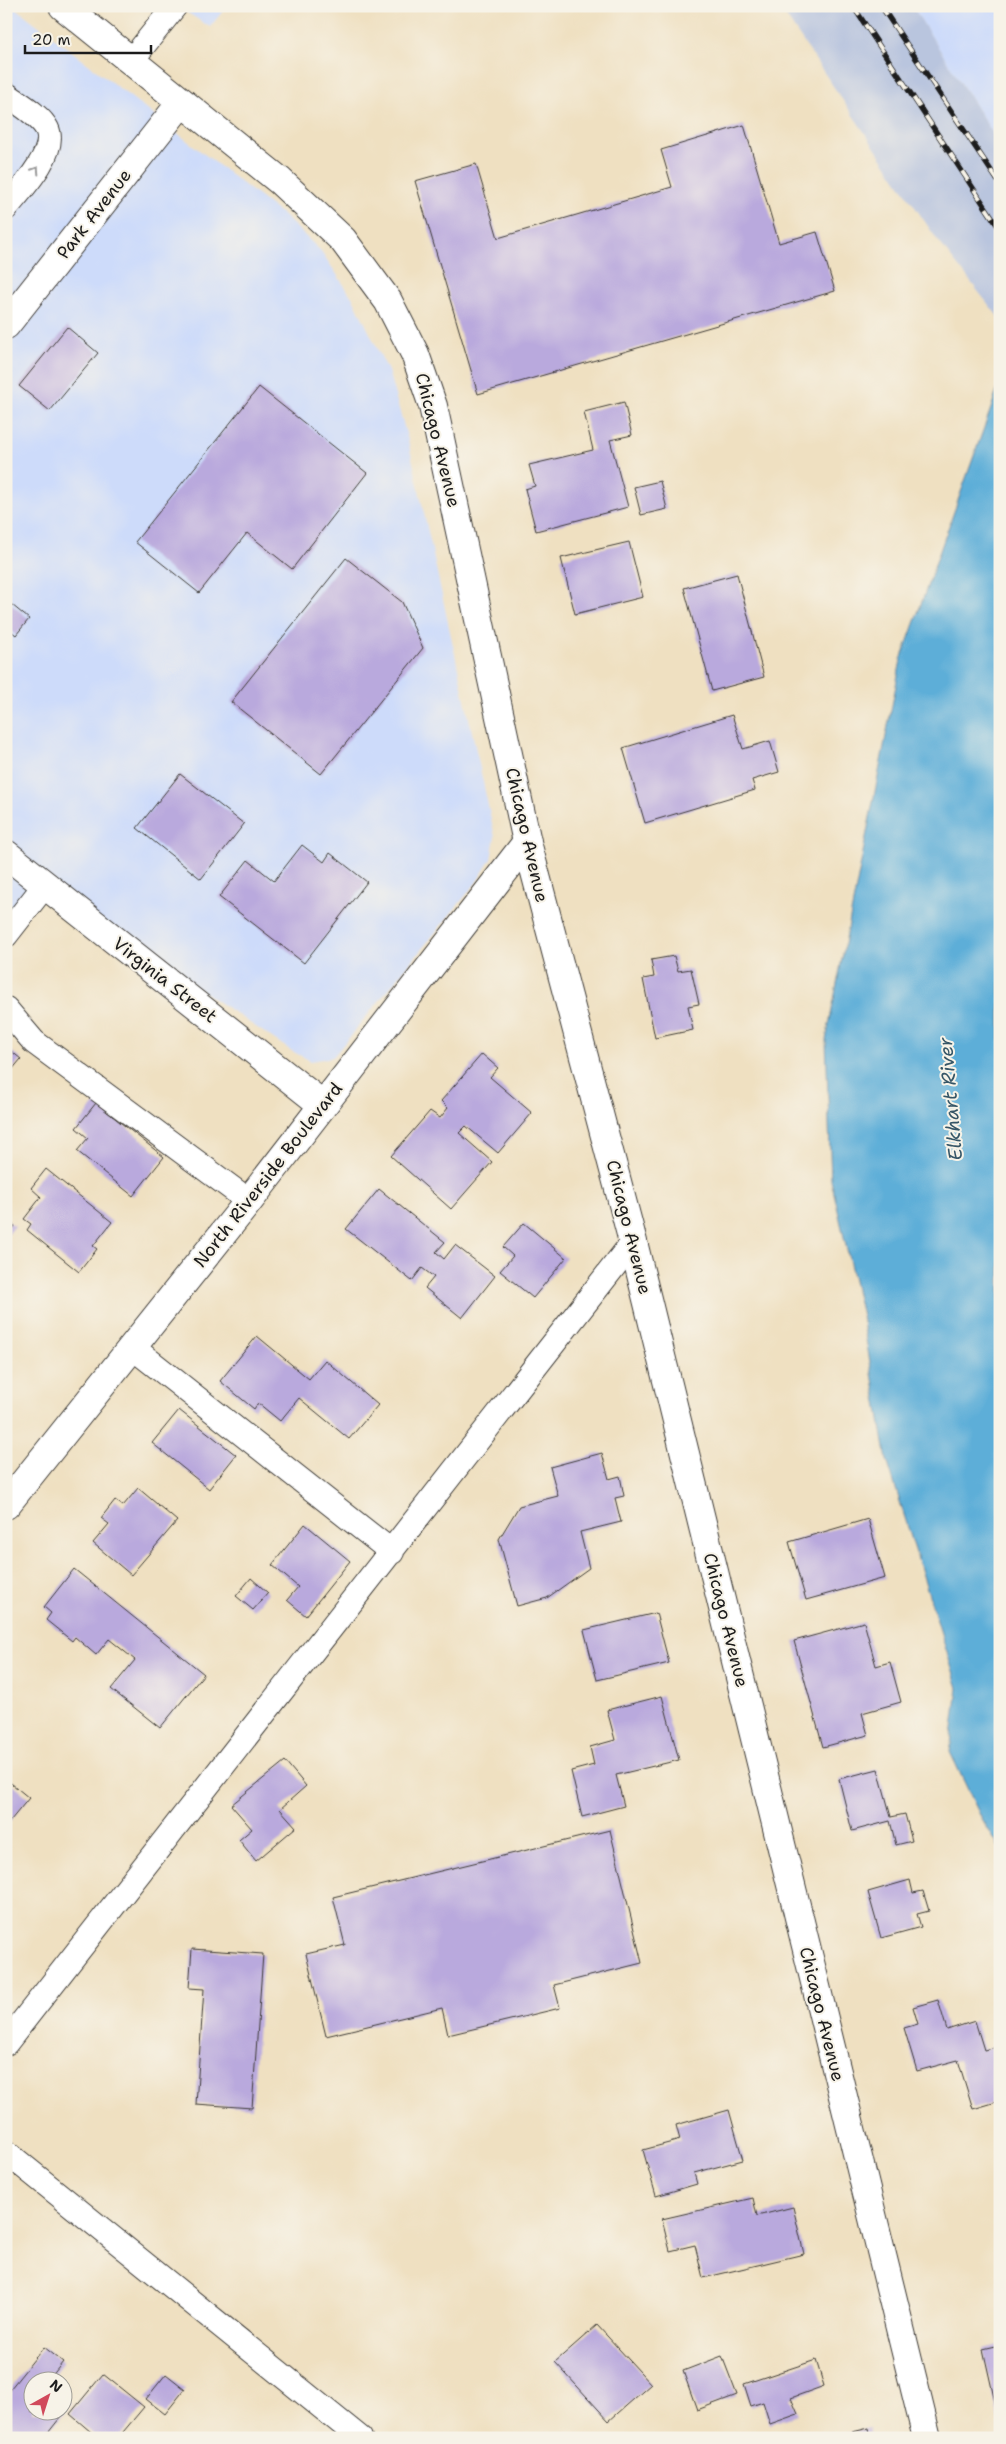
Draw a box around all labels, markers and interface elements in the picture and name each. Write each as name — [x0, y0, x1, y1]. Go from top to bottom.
scale bar — [25, 22, 151, 54]
text: 20 m — [32, 30, 71, 50]
street label: Park Avenue — [51, 164, 137, 264]
one-way arrow — [30, 166, 39, 175]
street label: Chicago Avenue — [410, 370, 466, 510]
street label: Chicago Avenue — [500, 765, 554, 905]
street label: Virginia Street — [108, 932, 222, 1028]
water label: Elkhart River — [933, 1035, 968, 1162]
street label: North Riverside Boulevard — [188, 1077, 348, 1273]
street label: Chicago Avenue — [601, 1157, 657, 1297]
street label: Chicago Avenue — [698, 1550, 754, 1690]
street label: Chicago Avenue — [794, 1944, 850, 2084]
north arrow — [22, 2372, 72, 2422]
text: N — [46, 2375, 66, 2396]

